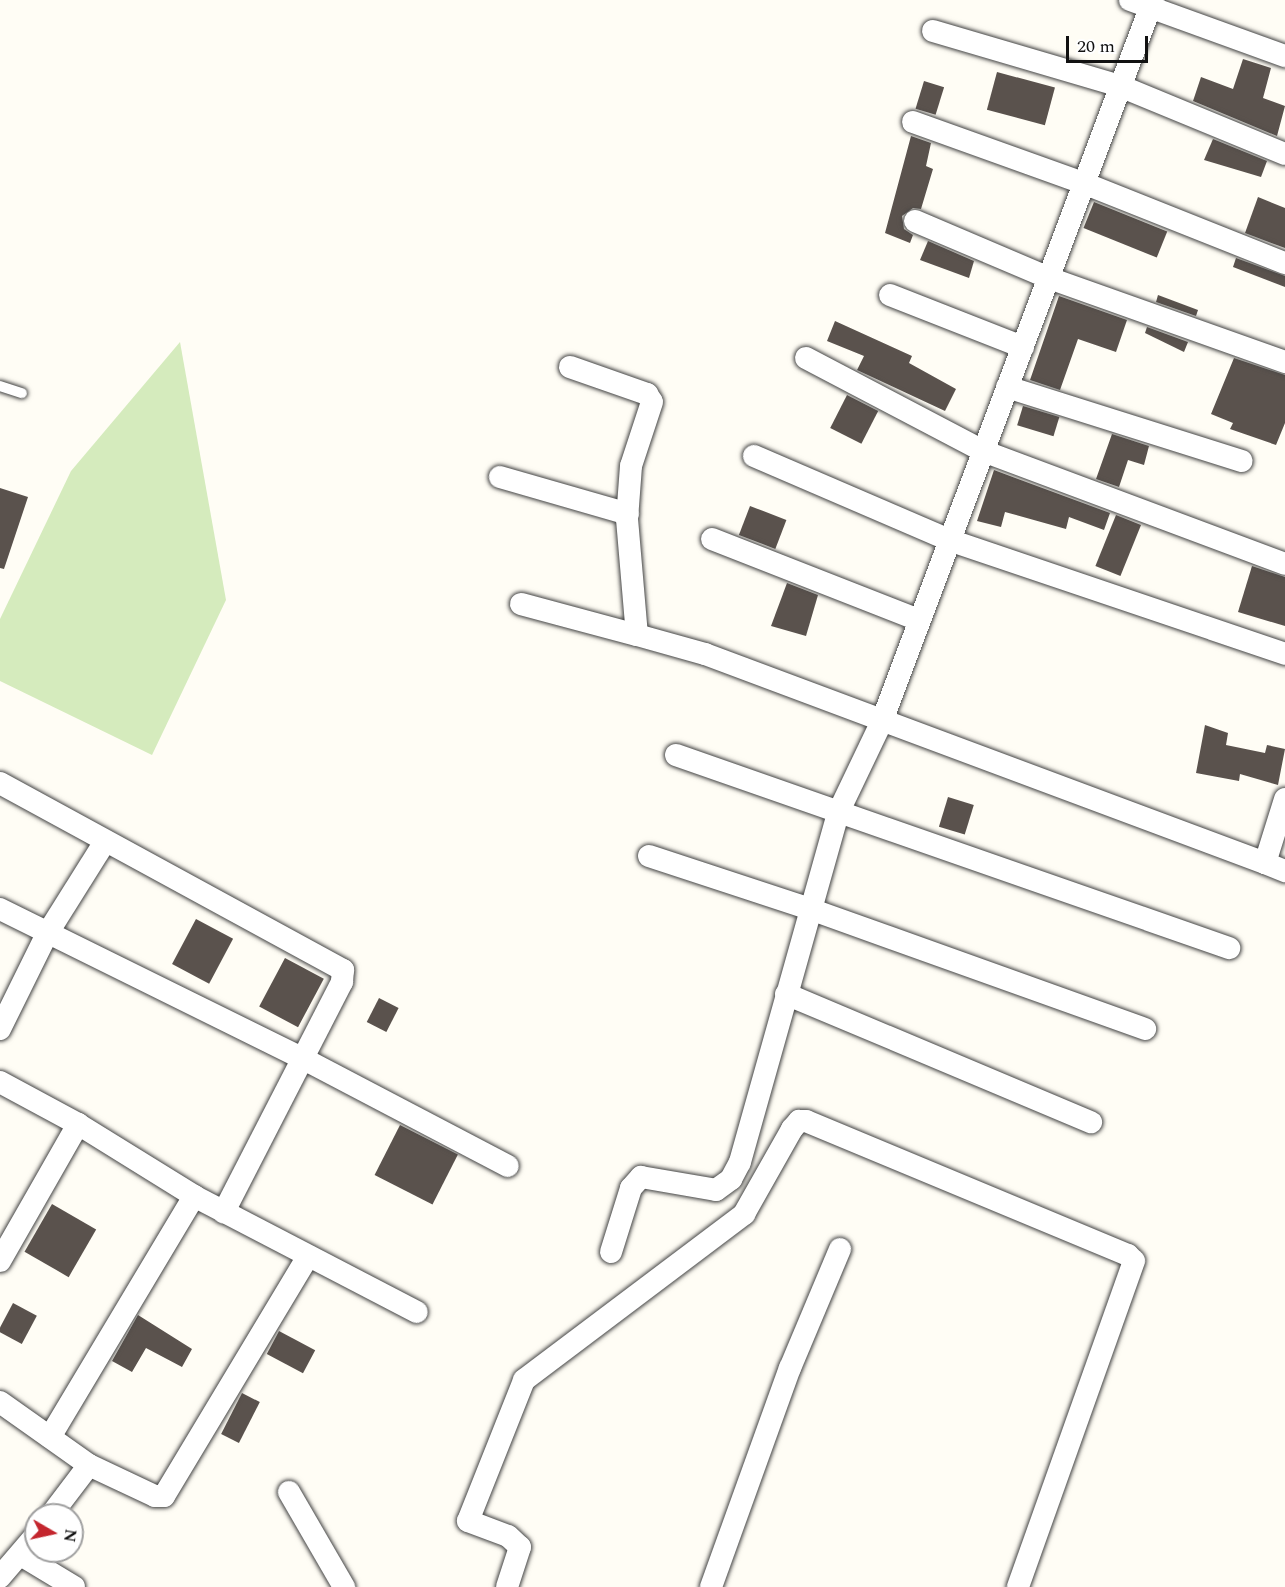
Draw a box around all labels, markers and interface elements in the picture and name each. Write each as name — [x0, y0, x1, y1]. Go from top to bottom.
scale bar — [1069, 24, 1152, 62]
text: 20 m — [1077, 33, 1115, 60]
north arrow — [24, 1503, 84, 1563]
text: N — [57, 1527, 83, 1544]

